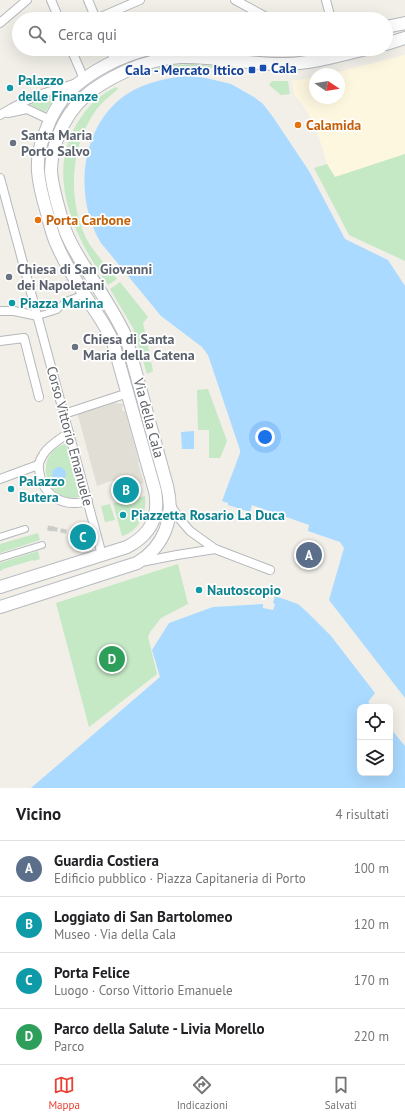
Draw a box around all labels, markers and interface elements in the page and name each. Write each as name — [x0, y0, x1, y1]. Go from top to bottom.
search box — [12, 12, 393, 56]
icon: search — [26, 23, 48, 45]
text: Cerca qui — [58, 25, 117, 44]
place label: Cala — [271, 59, 297, 77]
place label: Cala - Mercato Ittico — [125, 61, 244, 79]
marker: Cala — [258, 63, 268, 73]
marker: Cala - Mercato Ittico — [247, 65, 257, 75]
north arrow — [309, 68, 345, 104]
place label: Palazzo delle Finanze — [18, 71, 98, 105]
marker: Palazzo delle Finanze — [5, 83, 15, 93]
place label: Calamida — [306, 116, 361, 134]
marker: Calamida — [293, 120, 303, 130]
place label: Santa Maria Porto Salvo — [21, 126, 92, 160]
marker: Santa Maria Porto Salvo — [8, 138, 18, 148]
place label: Porta Carbone — [46, 211, 131, 229]
marker: Porta Carbone — [33, 215, 43, 225]
place label: Chiesa di San Giovanni dei Napoletani — [17, 260, 152, 294]
marker: Chiesa di San Giovanni dei Napoletani — [4, 272, 14, 282]
place label: Piazza Marina — [20, 294, 103, 312]
marker: Piazza Marina — [7, 298, 17, 308]
place label: Chiesa di Santa Maria della Catena — [83, 330, 195, 364]
marker: Chiesa di Santa Maria della Catena — [70, 342, 80, 352]
street label: Corso Vittorio Emanuele — [43, 364, 97, 508]
street label: Via della Cala — [129, 375, 168, 460]
your location — [255, 427, 275, 447]
place label: Palazzo Butera — [19, 472, 65, 506]
pin: B — [113, 475, 139, 505]
marker: Palazzo Butera — [6, 484, 16, 494]
place label: Piazzetta Rosario La Duca — [131, 506, 285, 524]
marker: Piazzetta Rosario La Duca — [118, 510, 128, 520]
pin: C — [70, 522, 96, 552]
pin: A — [296, 540, 322, 570]
place label: Nautoscopio — [207, 581, 282, 599]
marker: Nautoscopio — [194, 585, 204, 595]
pin: D — [99, 644, 125, 674]
map controls — [357, 704, 393, 776]
button: locate — [357, 704, 393, 740]
button: layers — [357, 740, 393, 776]
text: Vicino — [16, 803, 61, 825]
text: 4 risultati — [336, 806, 389, 823]
text: Guardia Costiera — [54, 851, 159, 870]
text: A — [25, 860, 33, 877]
text: 100 m — [354, 860, 389, 877]
text: Edificio pubblico · Piazza Capitaneria di Porto — [54, 870, 306, 887]
text: Loggiato di San Bartolomeo — [54, 907, 232, 926]
text: B — [25, 916, 33, 933]
text: 120 m — [354, 916, 389, 933]
text: Museo · Via della Cala — [54, 926, 176, 943]
text: Porta Felice — [54, 963, 130, 982]
text: C — [25, 972, 33, 989]
text: 170 m — [354, 972, 389, 989]
text: Luogo · Corso Vittorio Emanuele — [54, 982, 233, 999]
text: Parco della Salute - Livia Morello — [54, 1019, 264, 1038]
text: D — [25, 1028, 33, 1045]
text: 220 m — [354, 1028, 389, 1045]
text: Parco — [54, 1038, 84, 1055]
tab: Mappa — [48, 1074, 80, 1112]
tab: Indicazioni — [177, 1074, 228, 1112]
tab: Salvati — [325, 1074, 357, 1112]

